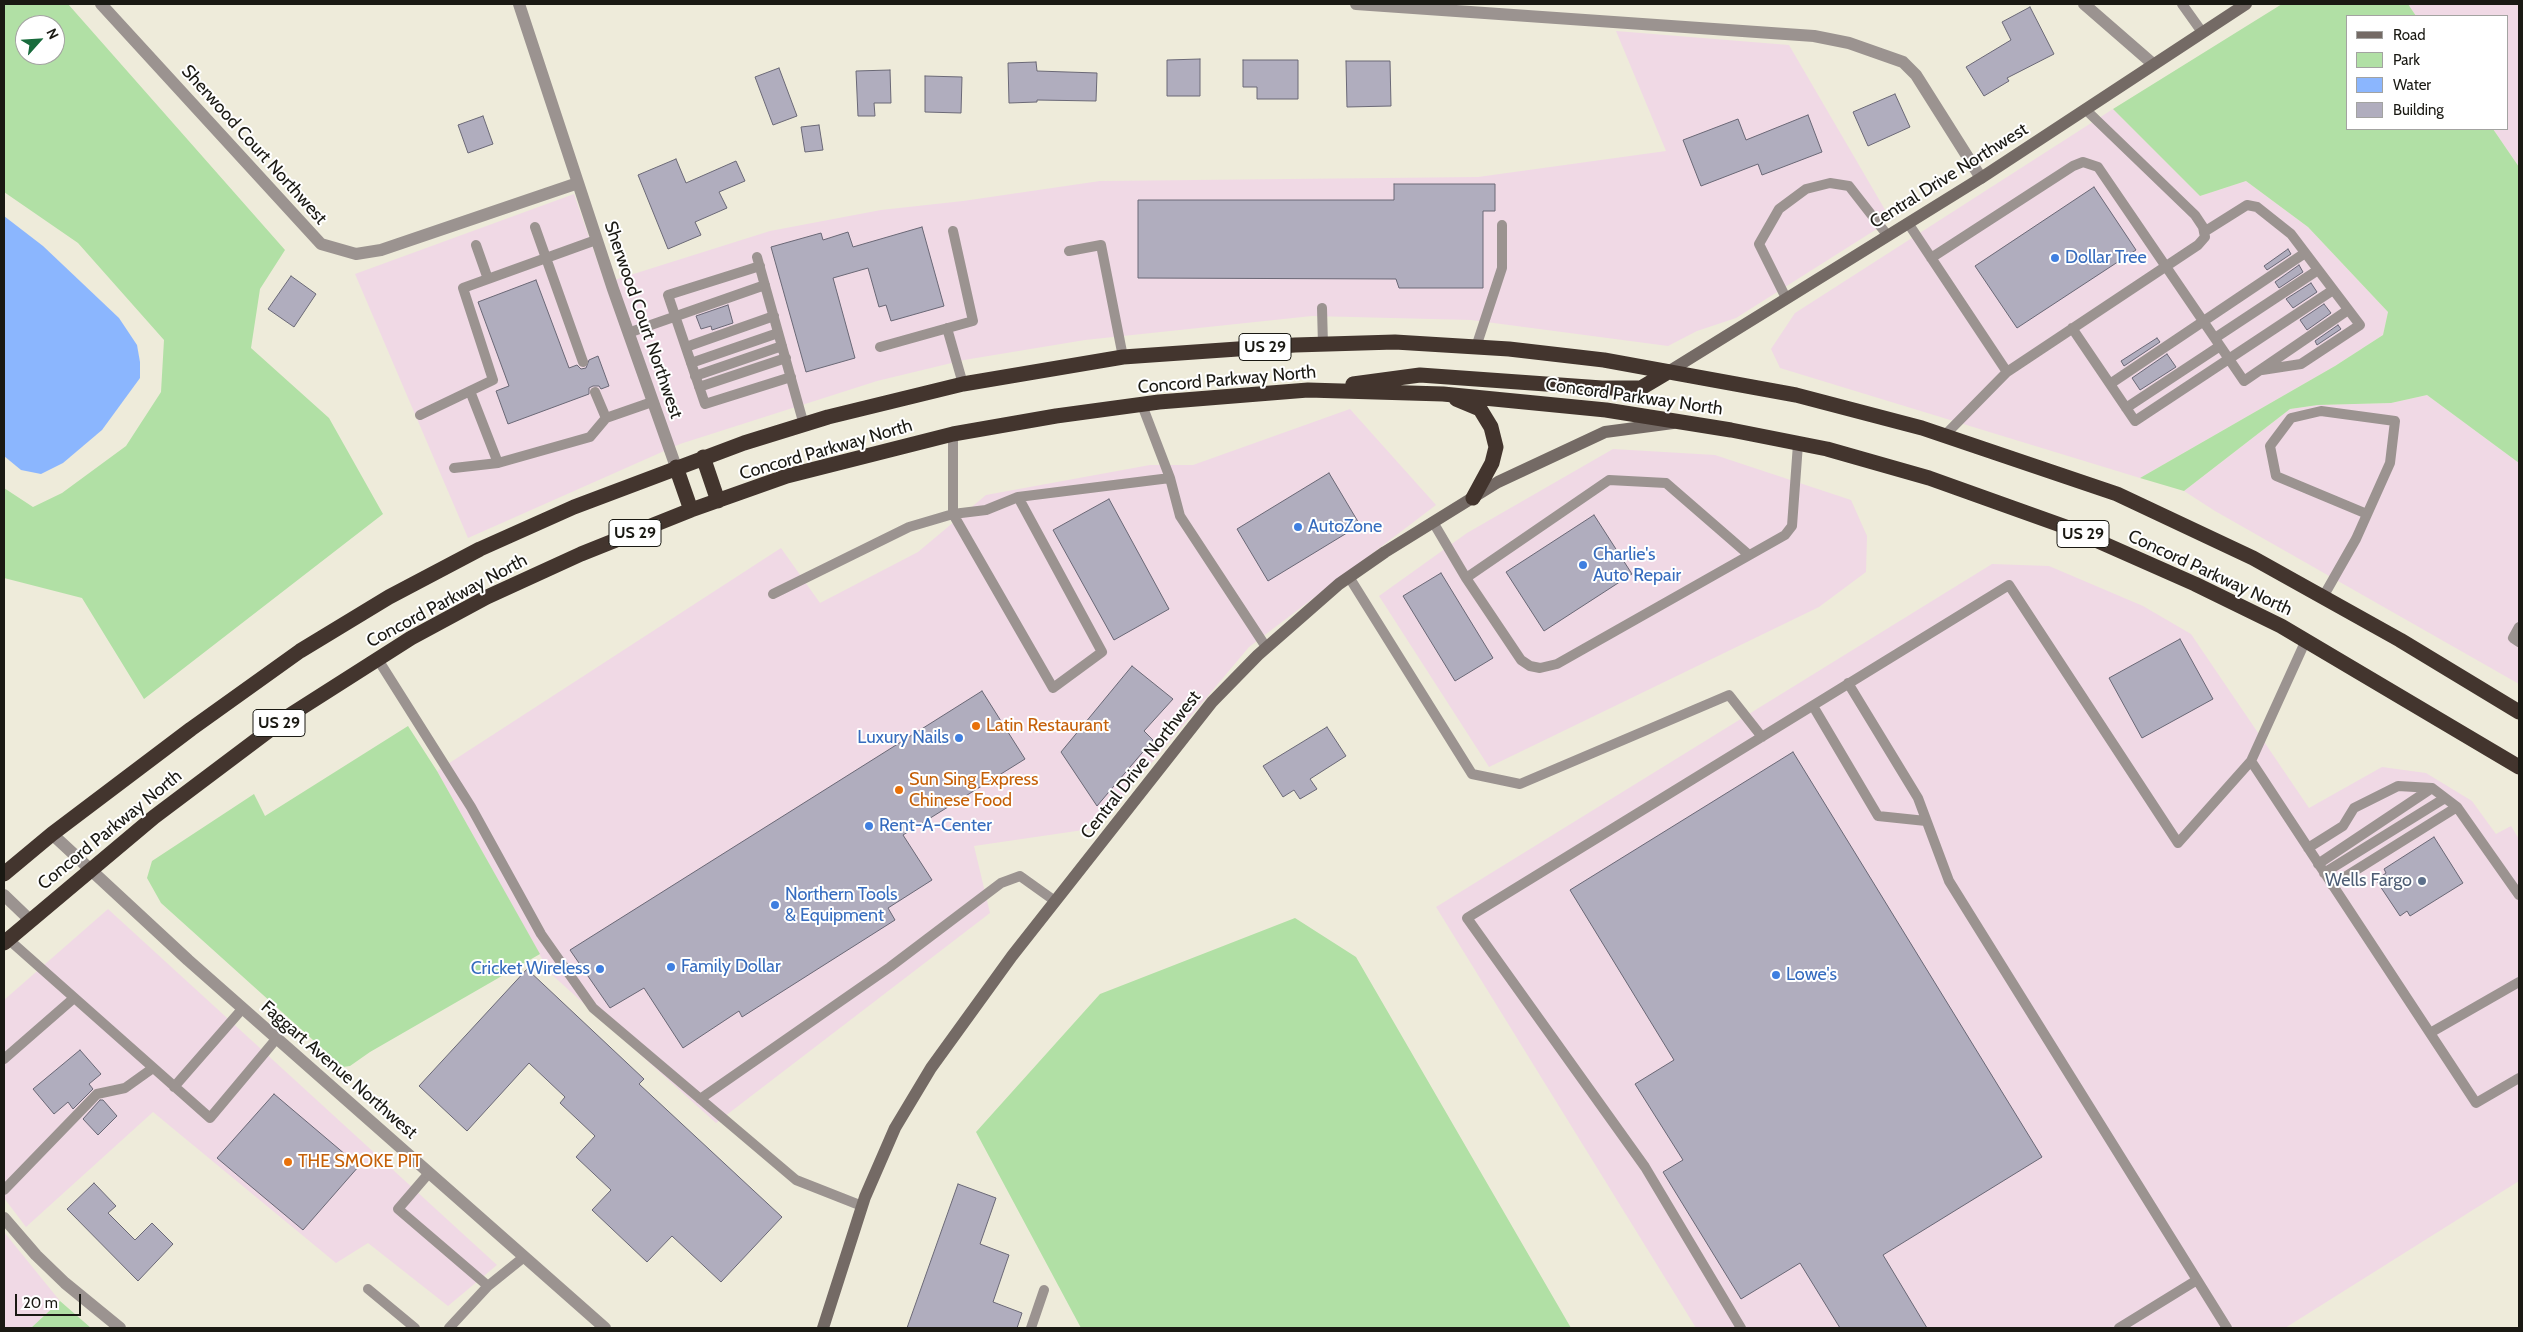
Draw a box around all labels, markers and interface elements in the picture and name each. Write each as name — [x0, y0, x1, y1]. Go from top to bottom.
north arrow — [15, 15, 65, 65]
legend — [2346, 15, 2508, 130]
text: N — [42, 25, 63, 42]
text: Road — [2393, 26, 2426, 44]
text: Park — [2393, 51, 2420, 69]
street label: Sherwood Court Northwest — [177, 61, 331, 229]
text: Water — [2393, 76, 2431, 94]
text: Building — [2393, 101, 2444, 119]
street label: Central Drive Northwest — [1866, 119, 2032, 233]
street label: Sherwood Court Northwest — [599, 219, 687, 421]
place label: Dollar Tree — [2065, 247, 2147, 269]
marker: Dollar Tree — [2049, 252, 2061, 264]
road number: US 29 — [1239, 334, 1291, 361]
street label: Concord Parkway North — [1137, 361, 1317, 399]
street label: Concord Parkway North — [1544, 374, 1724, 420]
street label: Concord Parkway North — [737, 415, 915, 485]
place label: AutoZone — [1308, 516, 1382, 538]
road number: US 29 — [609, 520, 661, 546]
road number: US 29 — [2057, 520, 2109, 548]
marker: AutoZone — [1292, 521, 1304, 533]
street label: Concord Parkway North — [2124, 525, 2296, 621]
place label: Charlie's Auto Repair — [1593, 544, 1681, 586]
street label: Concord Parkway North — [363, 549, 531, 653]
marker: Charlie's Auto Repair — [1577, 559, 1589, 571]
street label: Central Drive Northwest — [1076, 687, 1206, 843]
road number: US 29 — [253, 710, 305, 736]
place label: Latin Restaurant — [986, 715, 1109, 737]
marker: Latin Restaurant — [970, 720, 982, 732]
place label: Luxury Nails — [857, 727, 949, 749]
marker: Luxury Nails — [953, 732, 965, 744]
street label: Concord Parkway North — [34, 765, 186, 895]
place label: Sun Sing Express Chinese Food — [909, 769, 1038, 812]
marker: Sun Sing Express Chinese Food — [893, 784, 905, 796]
place label: Rent-A-Center — [879, 815, 992, 837]
marker: Rent-A-Center — [863, 820, 875, 832]
place label: Wells Fargo — [2325, 870, 2412, 892]
marker: Wells Fargo — [2416, 875, 2428, 887]
place label: Northern Tools & Equipment — [785, 884, 898, 926]
marker: Northern Tools & Equipment — [769, 899, 781, 911]
place label: Family Dollar — [681, 956, 781, 978]
place label: Cricket Wireless — [471, 958, 590, 980]
marker: Family Dollar — [665, 961, 677, 973]
marker: Cricket Wireless — [594, 963, 606, 975]
place label: Lowe's — [1786, 964, 1837, 986]
marker: Lowe's — [1770, 969, 1782, 981]
street label: Faggart Avenue Northwest — [256, 996, 422, 1144]
place label: THE SMOKE PIT — [298, 1151, 422, 1173]
marker: THE SMOKE PIT — [282, 1156, 294, 1168]
scale bar — [18, 1284, 84, 1316]
text: 20 m — [23, 1294, 58, 1312]

